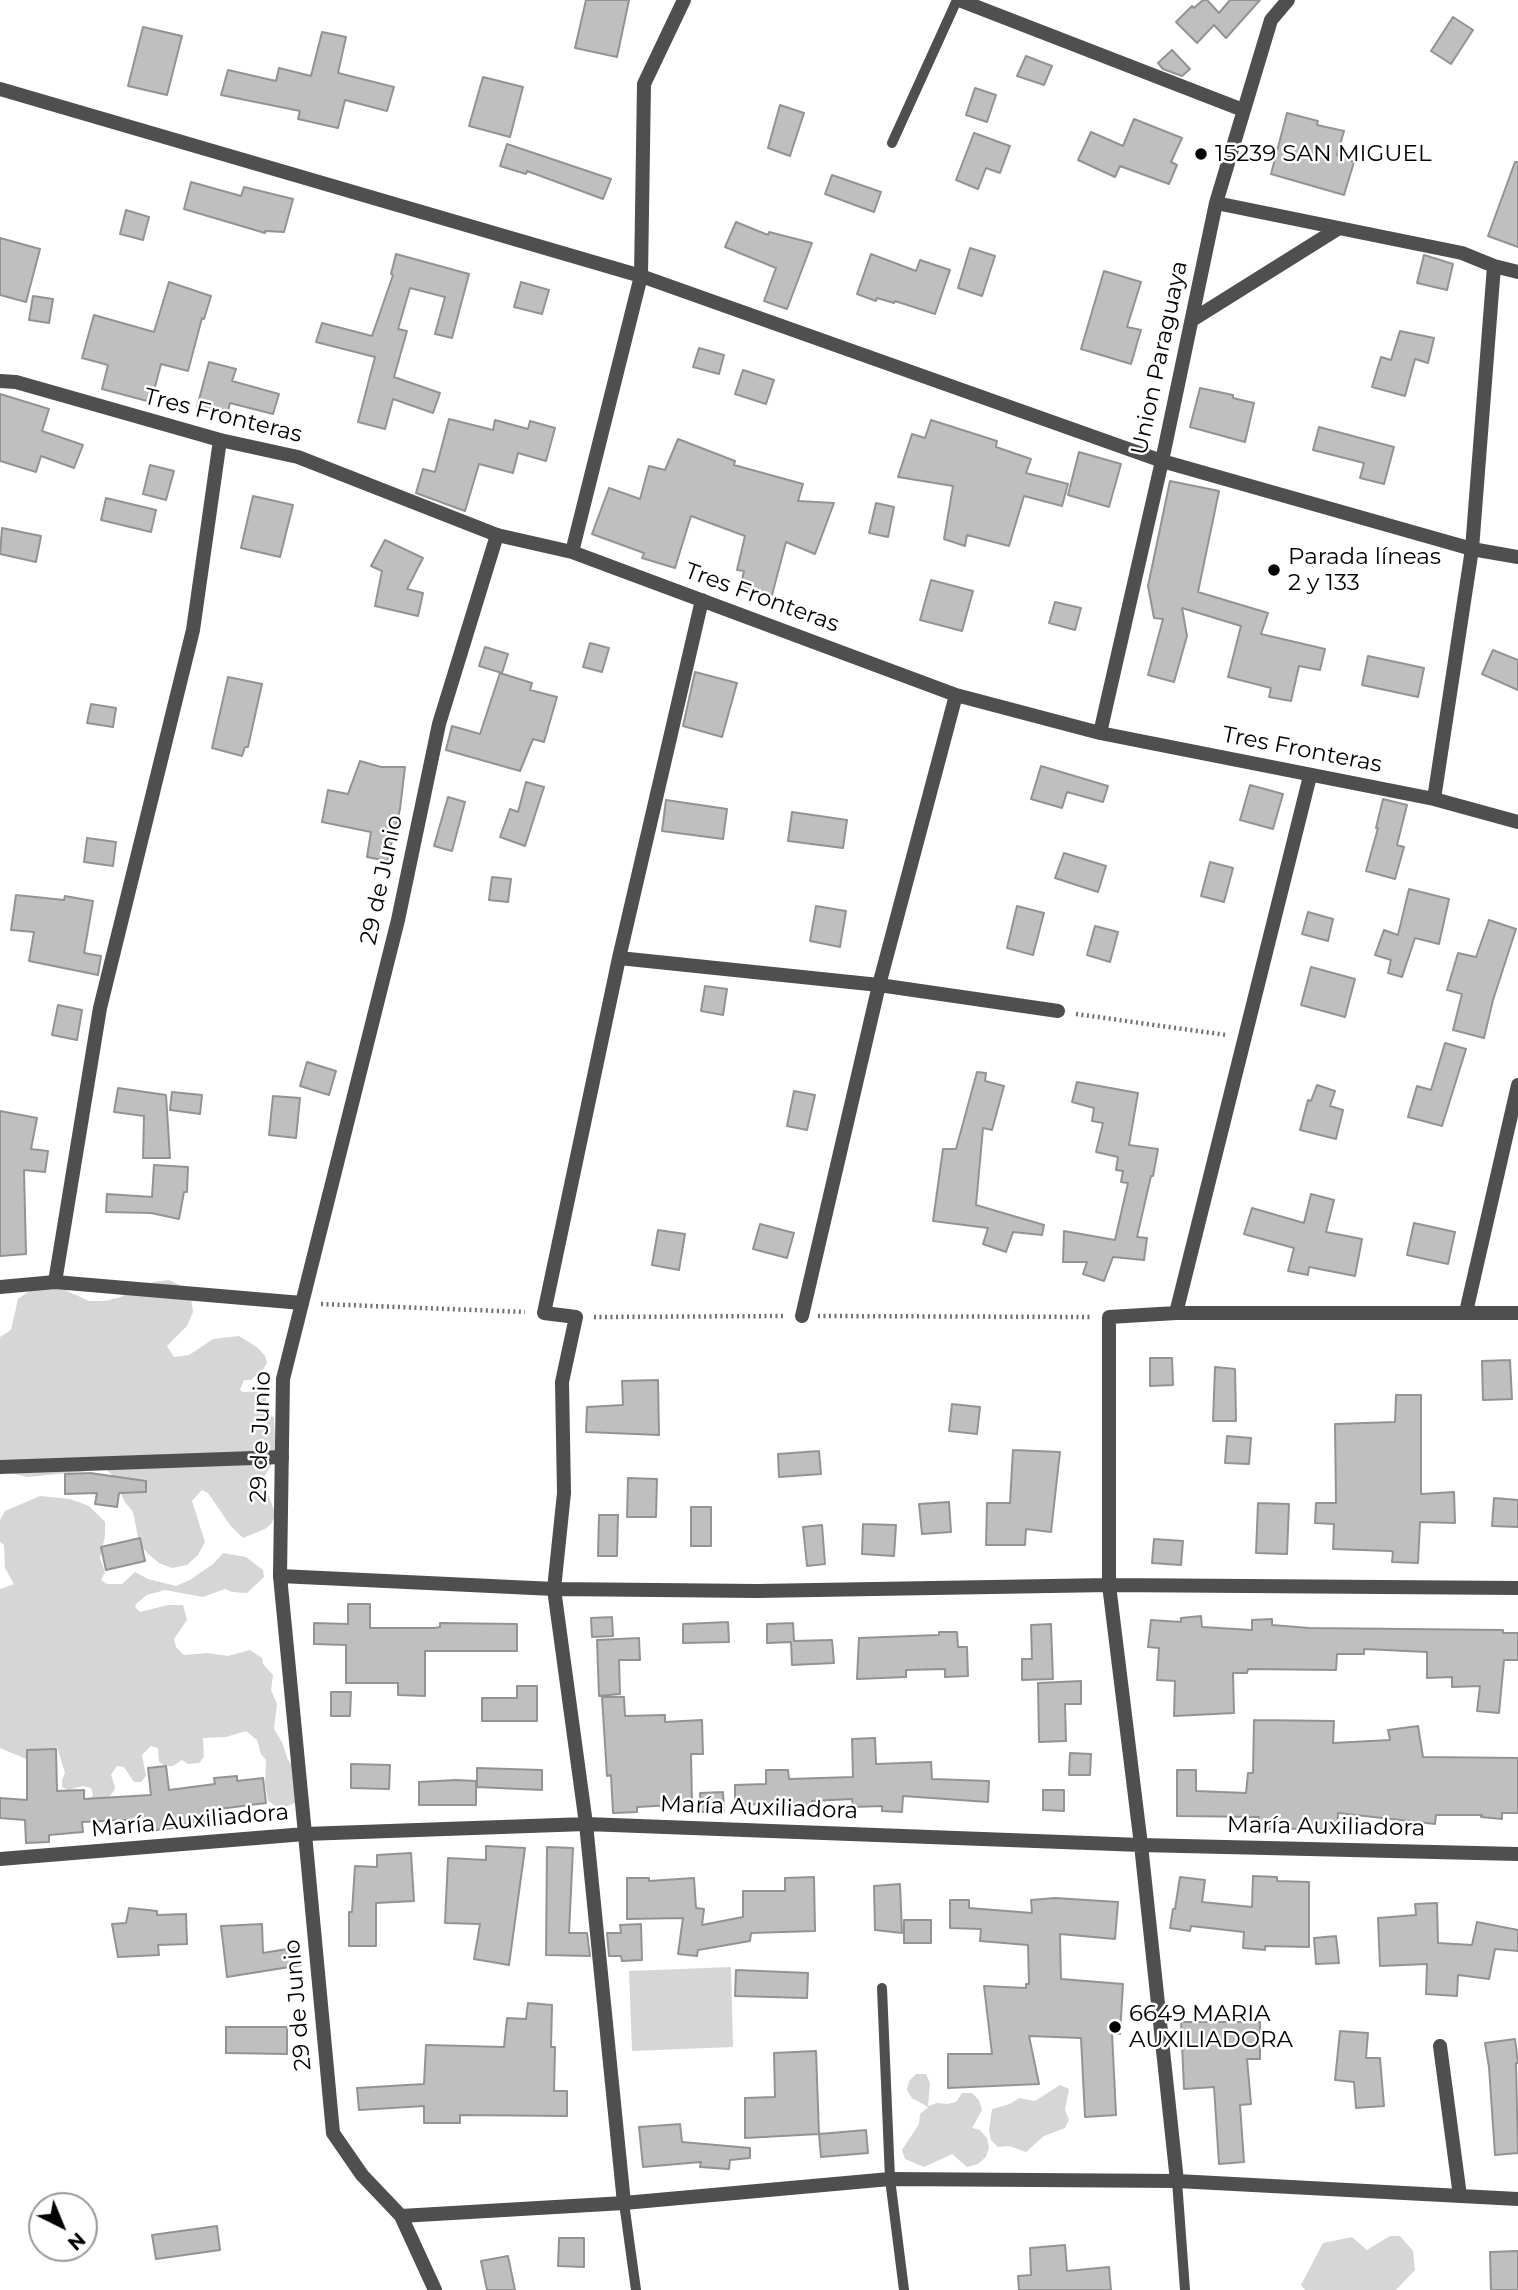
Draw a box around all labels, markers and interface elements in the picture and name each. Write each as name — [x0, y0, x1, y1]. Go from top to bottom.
place label: 15239 SAN MIGUEL — [1215, 140, 1431, 168]
marker: 15239 SAN MIGUEL — [1193, 146, 1209, 162]
street label: Union Paraguaya — [1126, 259, 1194, 457]
street label: Tres Fronteras — [141, 383, 305, 449]
place label: Parada líneas 2 y 133 — [1288, 543, 1441, 597]
street label: Tres Fronteras — [681, 557, 843, 639]
marker: Parada líneas 2 y 133 — [1266, 562, 1282, 578]
street label: Tres Fronteras — [1220, 721, 1384, 779]
street label: 29 de Junio — [355, 813, 409, 947]
street label: 29 de Junio — [245, 1371, 277, 1503]
street label: María Auxiliadora — [659, 1791, 859, 1825]
street label: María Auxiliadora — [90, 1799, 290, 1843]
street label: María Auxiliadora — [1227, 1811, 1425, 1843]
street label: 29 de Junio — [279, 1938, 317, 2072]
place label: 6649 MARIA AUXILIADORA — [1129, 2000, 1293, 2054]
marker: 6649 MARIA AUXILIADORA — [1107, 2019, 1123, 2035]
north arrow — [28, 2192, 98, 2262]
text: N — [63, 2228, 90, 2255]

